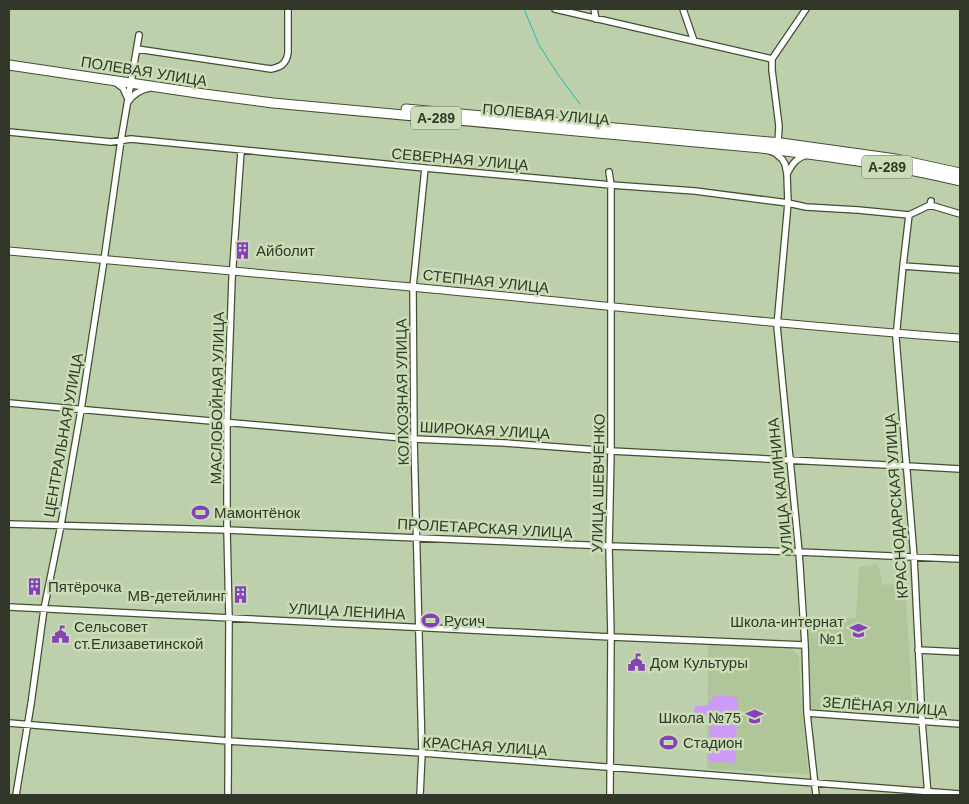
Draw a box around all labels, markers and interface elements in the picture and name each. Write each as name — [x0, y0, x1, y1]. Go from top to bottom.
street label: ПОЛЕВАЯ УЛИЦА — [80, 53, 208, 89]
street label: ПОЛЕВАЯ УЛИЦА — [482, 100, 610, 128]
road number: А-289 — [411, 106, 461, 130]
street label: СЕВЕРНАЯ УЛИЦА — [391, 145, 529, 173]
road number: А-289 — [862, 156, 912, 178]
building icon: Айболит — [232, 240, 252, 260]
place label: Айболит — [256, 242, 315, 259]
street label: СТЕПНАЯ УЛИЦА — [422, 266, 550, 296]
street label: МАСЛОБОЙНАЯ УЛИЦА — [207, 311, 227, 485]
street label: КОЛХОЗНАЯ УЛИЦА — [392, 318, 412, 466]
street label: ЦЕНТРАЛЬНАЯ УЛИЦА — [40, 351, 86, 519]
street label: УЛИЦА ШЕВЧЕНКО — [588, 413, 608, 553]
street label: КРАСНОДАРСКАЯ УЛИЦА — [881, 413, 911, 599]
street label: УЛИЦА КАЛИНИНА — [764, 417, 796, 555]
street label: ШИРОКАЯ УЛИЦА — [419, 418, 551, 442]
sports icon: Мамонтёнок — [190, 502, 210, 522]
place label: Мамонтёнок — [214, 504, 301, 521]
street label: ПРОЛЕТАРСКАЯ УЛИЦА — [397, 515, 573, 541]
building icon: Пятёрочка — [24, 576, 44, 596]
place label: Пятёрочка — [48, 578, 122, 595]
building icon: MB-детейлинг — [230, 585, 250, 605]
place label: MB-детейлинг — [128, 587, 227, 604]
street label: УЛИЦА ЛЕНИНА — [288, 599, 406, 623]
sports icon: Русич — [420, 610, 440, 630]
place label: Русич — [444, 612, 485, 629]
place label: Школа-интернат №1 — [730, 613, 844, 647]
place label: Сельсовет ст.Елизаветинской — [74, 618, 203, 652]
school or university icon: Школа-интернат №1 — [848, 620, 868, 640]
public building icon: Сельсовет ст.Елизаветинской — [50, 625, 70, 645]
public building icon: Дом Культуры — [626, 652, 646, 672]
place label: Дом Культуры — [650, 654, 748, 671]
street label: ЗЕЛЁНАЯ УЛИЦА — [822, 693, 948, 719]
school or university icon: Школа №75 — [745, 707, 765, 727]
place label: Школа №75 — [658, 709, 741, 726]
sports icon: Стадион — [659, 732, 679, 752]
street label: КРАСНАЯ УЛИЦА — [422, 733, 548, 759]
place label: Стадион — [683, 734, 743, 751]

